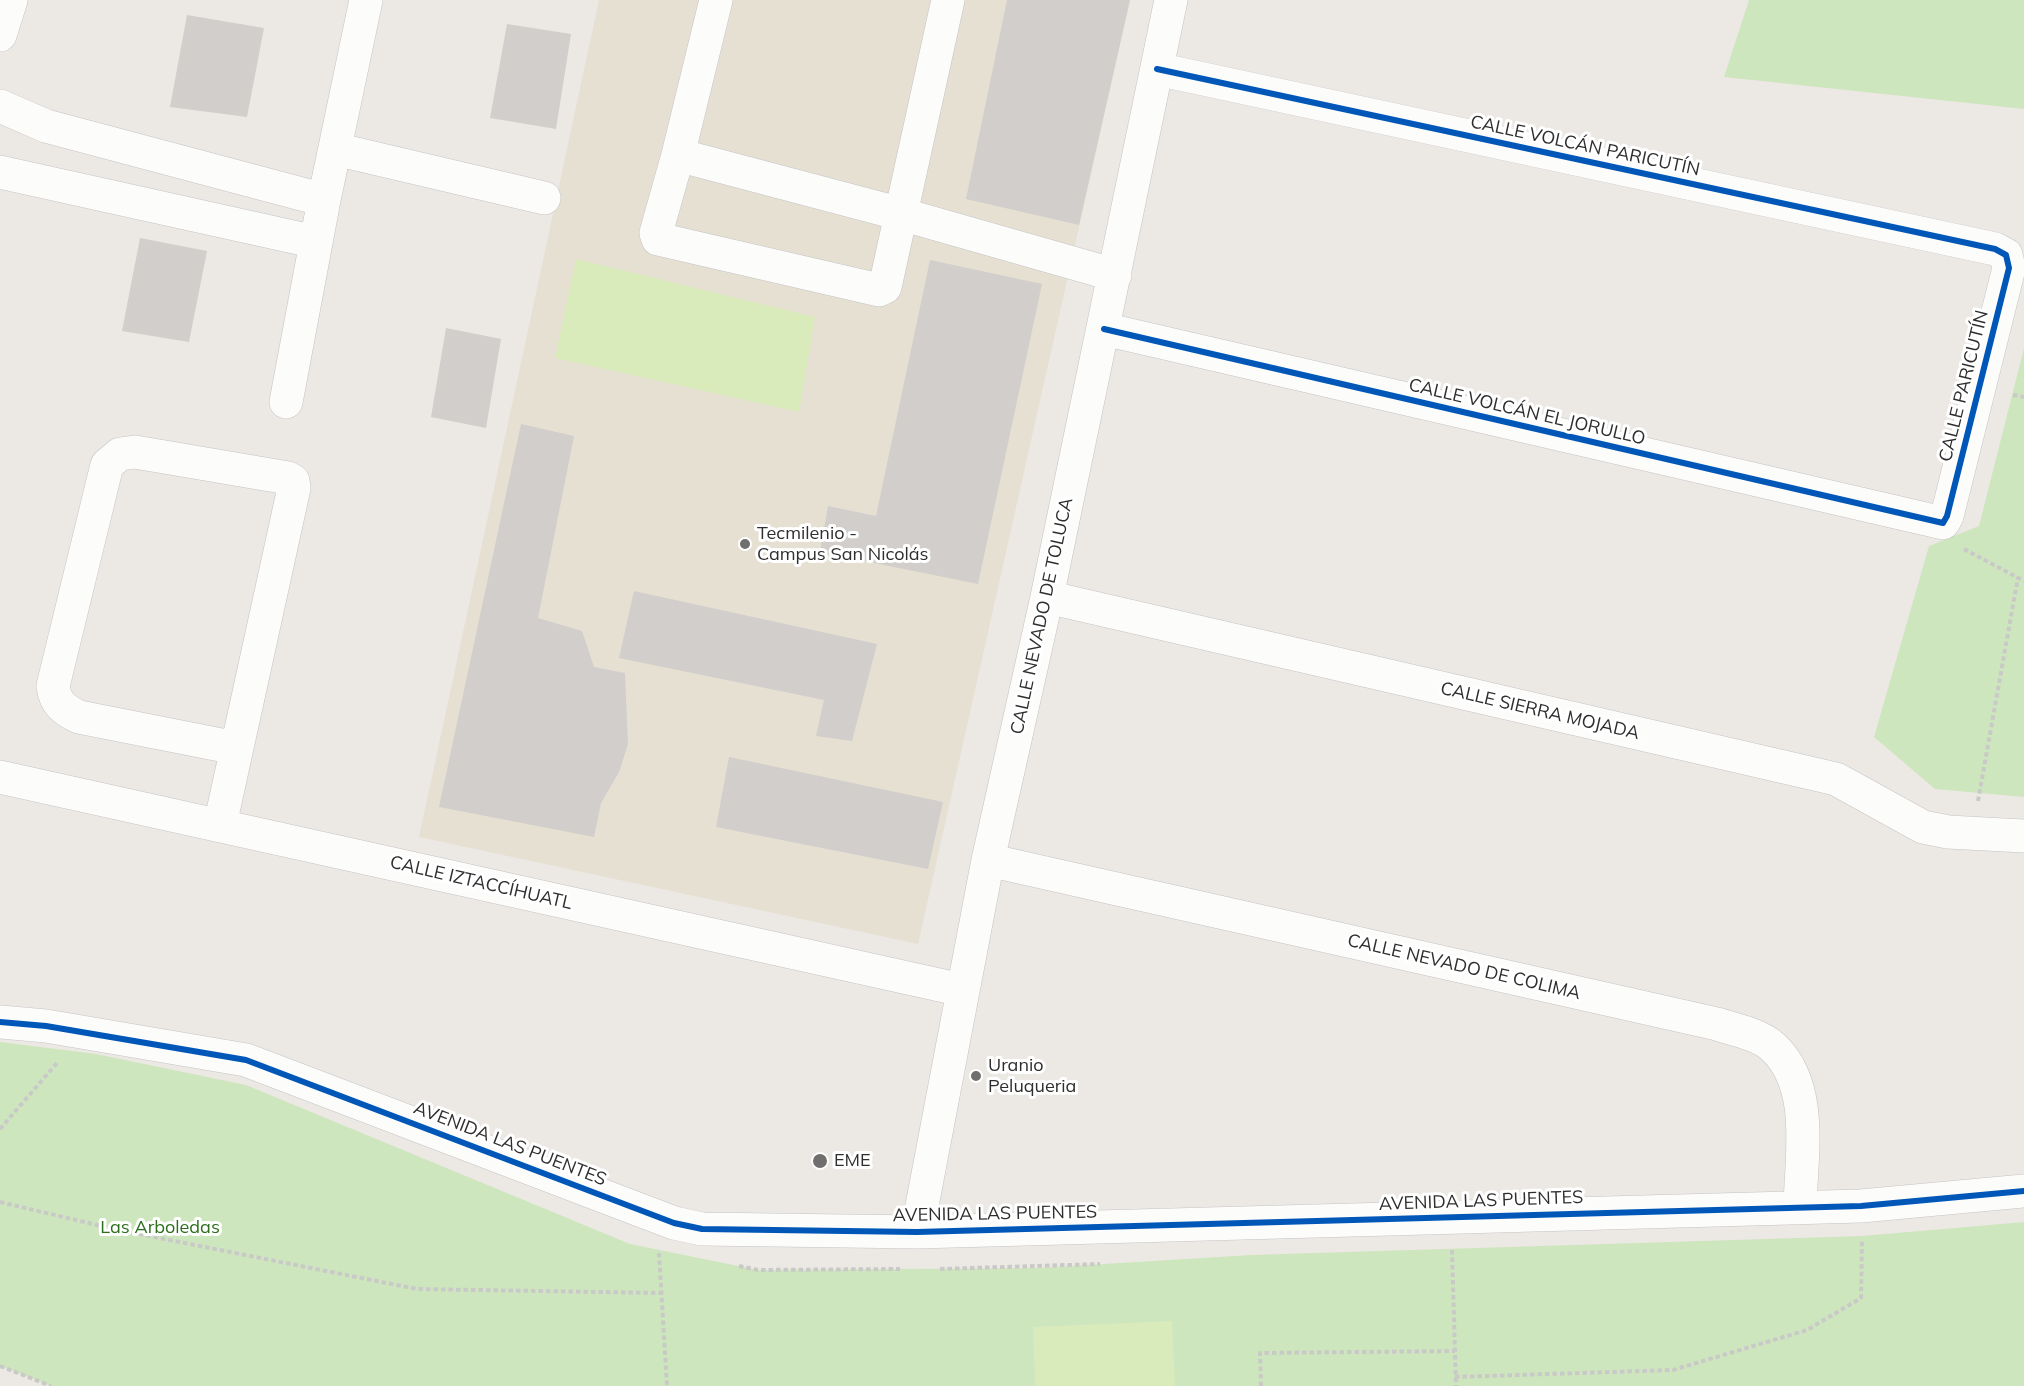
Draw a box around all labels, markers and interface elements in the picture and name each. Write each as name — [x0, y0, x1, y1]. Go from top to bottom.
street label: CALLE VOLCÁN PARICUTÍN — [1468, 111, 1702, 181]
street label: CALLE PARICUTÍN — [1935, 308, 1993, 464]
street label: CALLE VOLCÁN EL JORULLO — [1407, 374, 1647, 450]
street label: CALLE NEVADO DE TOLUCA — [1006, 496, 1078, 736]
place label: Tecmilenio - Campus San Nicolás — [757, 523, 928, 566]
marker: Tecmilenio - Campus San Nicolás — [738, 537, 752, 551]
street label: CALLE SIERRA MOJADA — [1438, 678, 1642, 744]
street label: CALLE IZTACCÍHUATL — [388, 852, 574, 914]
street label: CALLE NEVADO DE COLIMA — [1345, 930, 1583, 1004]
place label: Uranio Peluqueria — [988, 1055, 1076, 1098]
marker: Uranio Peluqueria — [969, 1069, 983, 1083]
street label: AVENIDA LAS PUENTES — [411, 1097, 609, 1191]
place label: EME — [834, 1150, 871, 1172]
marker: EME — [811, 1152, 829, 1170]
street label: AVENIDA LAS PUENTES — [1378, 1187, 1584, 1215]
street label: AVENIDA LAS PUENTES — [893, 1201, 1097, 1227]
park label: Las Arboledas — [100, 1217, 220, 1239]

